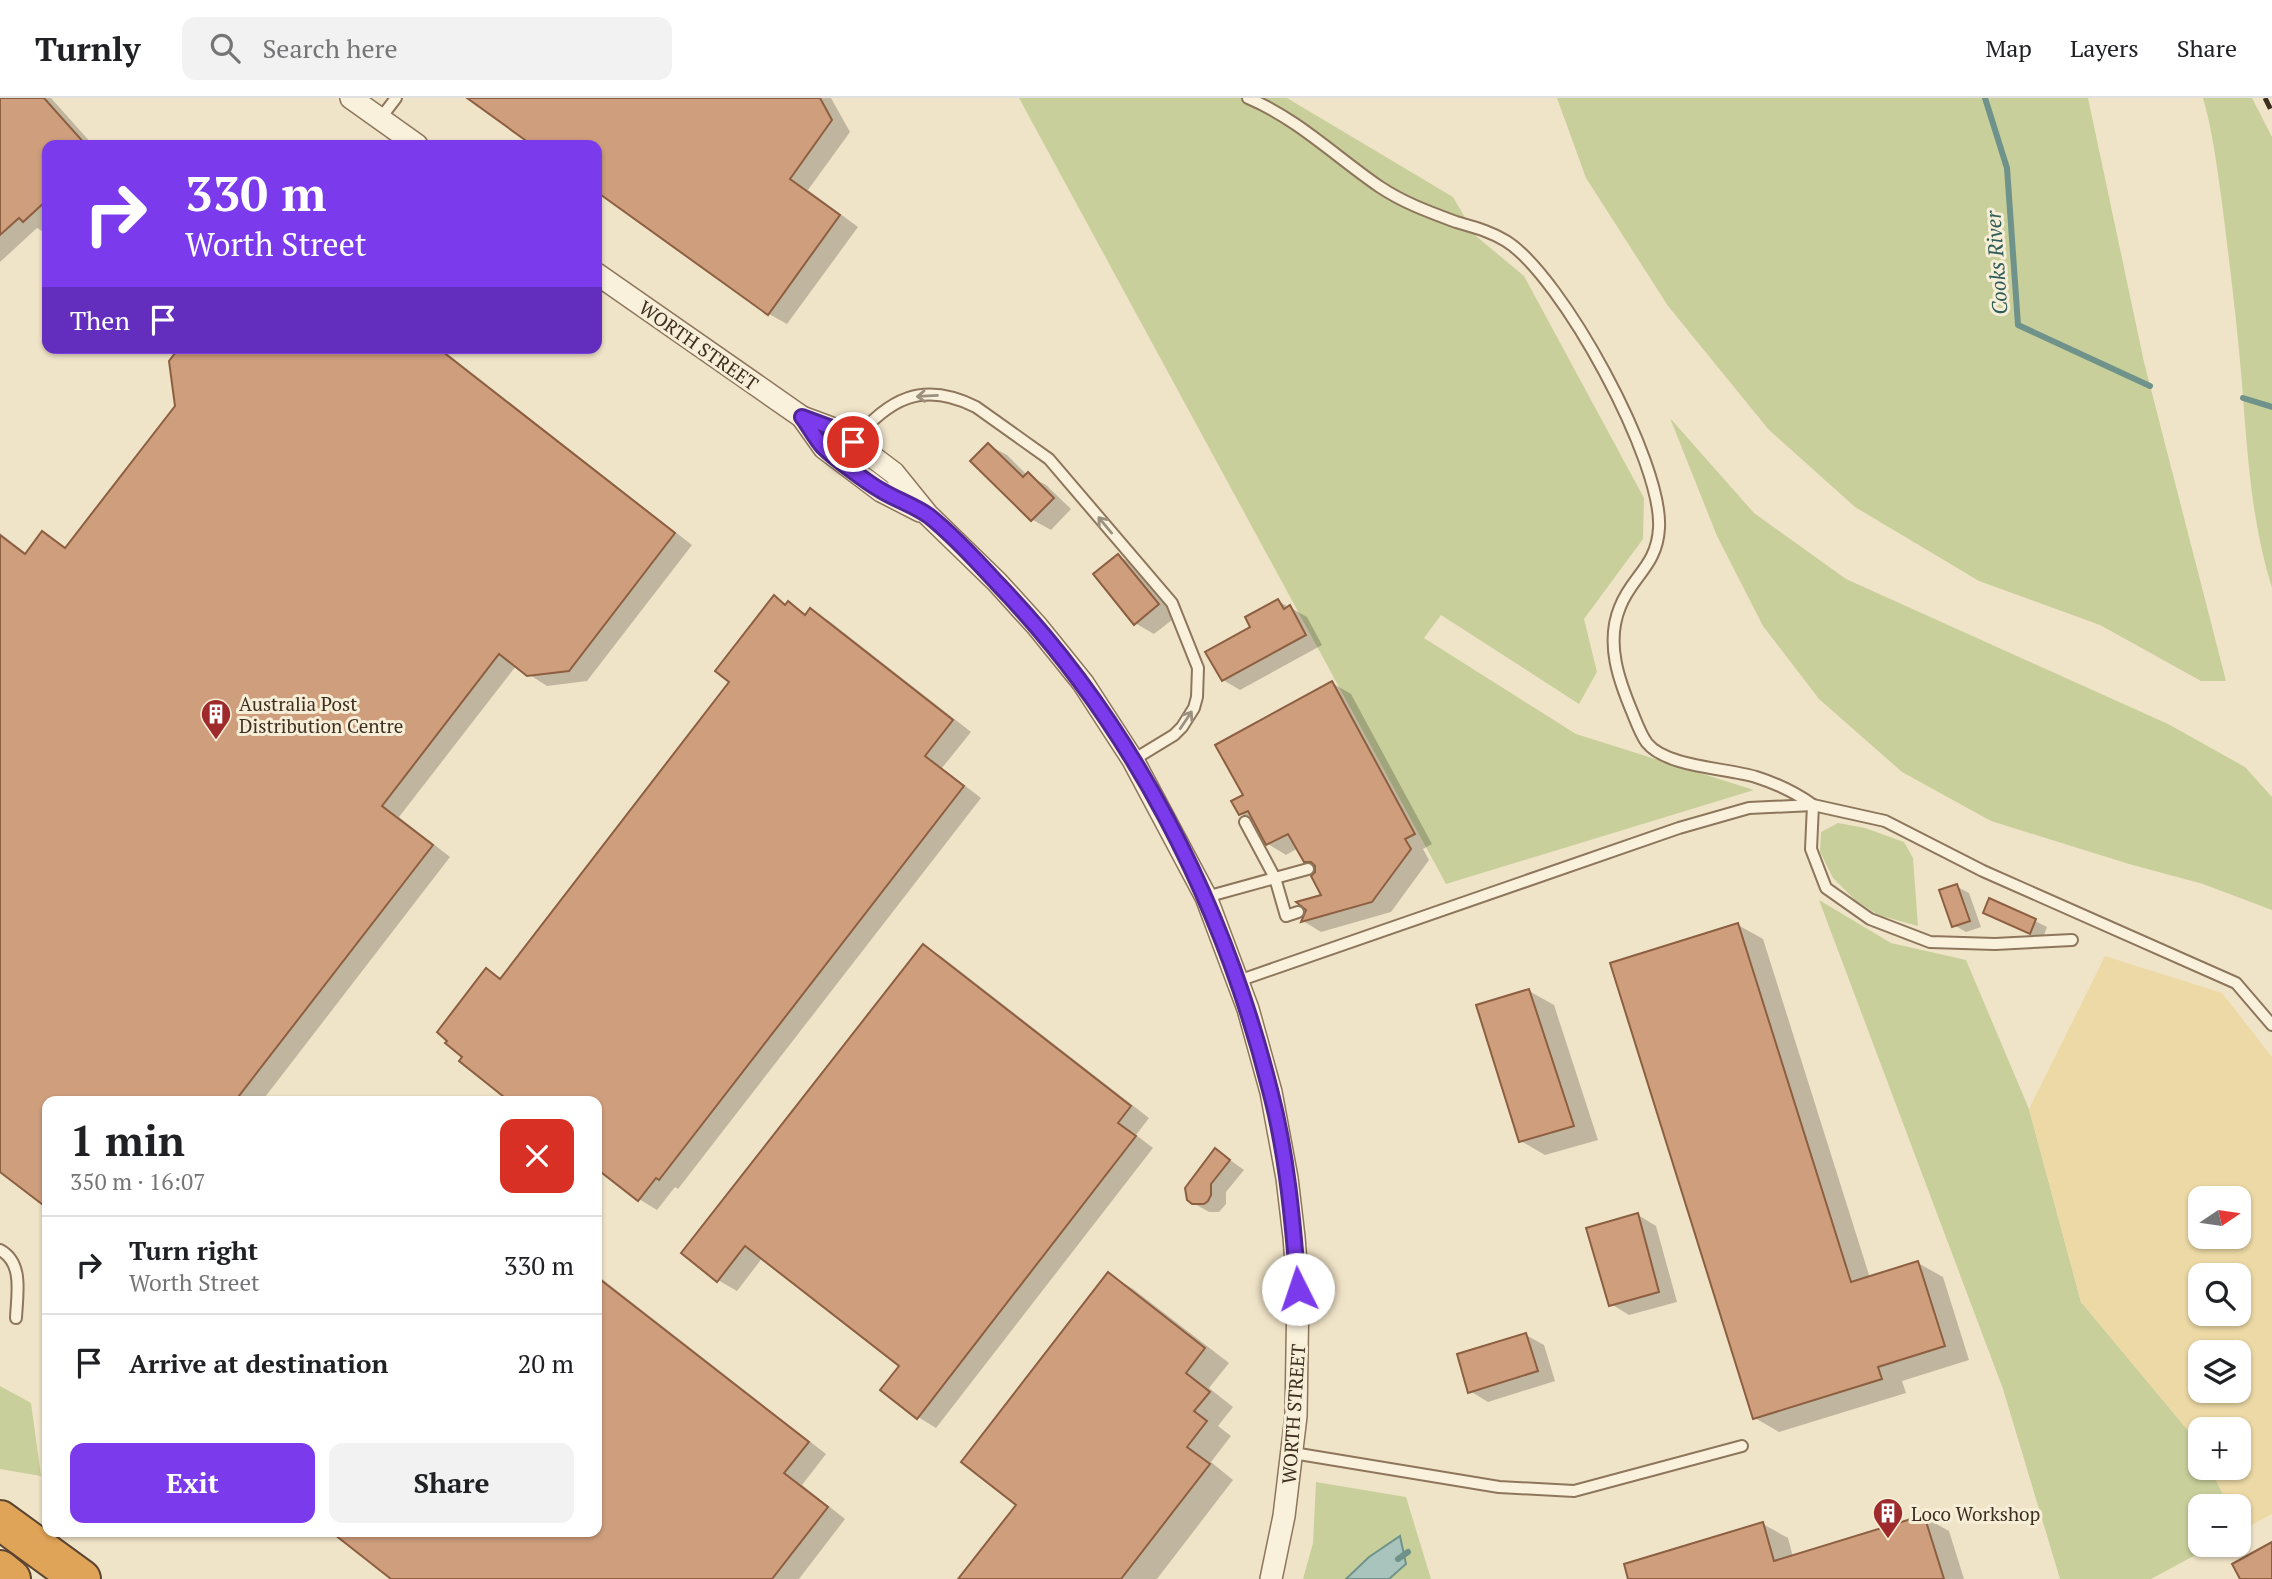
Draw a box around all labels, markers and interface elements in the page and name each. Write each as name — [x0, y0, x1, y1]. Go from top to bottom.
search box — [182, 17, 672, 80]
text: Turnly — [35, 27, 140, 70]
icon: search — [206, 29, 244, 67]
text: Search here — [262, 31, 398, 65]
text: Map — [1985, 32, 2032, 64]
text: Layers — [2070, 32, 2139, 64]
text: Share — [2177, 32, 2237, 64]
text: 330 m — [185, 160, 327, 225]
icon: right — [70, 168, 161, 259]
water label: Cooks River — [1978, 209, 2014, 316]
text: Worth Street — [185, 223, 367, 265]
street label: WORTH STREET — [634, 294, 764, 396]
icon: arrive — [144, 301, 182, 339]
text: Then — [70, 303, 130, 337]
one-way arrow — [916, 389, 939, 402]
pin — [823, 412, 883, 472]
icon: arrive — [834, 423, 872, 461]
one-way arrow — [1097, 516, 1113, 534]
place label: Australia Post Distribution Centre — [239, 691, 403, 738]
building icon: Australia Post Distribution Centre — [199, 697, 233, 741]
one-way arrow — [1179, 711, 1194, 730]
text: 1 min — [70, 1112, 185, 1168]
button: close — [500, 1119, 574, 1193]
text: 350 m · 16:07 — [70, 1166, 205, 1197]
north arrow — [2188, 1186, 2250, 1250]
map controls — [2188, 1186, 2251, 1557]
text: Turn right — [129, 1233, 258, 1267]
icon: right — [70, 1246, 108, 1284]
text: 330 m — [504, 1248, 574, 1282]
position arrow — [1261, 1252, 1335, 1326]
button: search — [2188, 1263, 2251, 1326]
text: Worth Street — [129, 1267, 260, 1298]
button: layers — [2188, 1340, 2251, 1403]
street label: WORTH STREET — [1276, 1343, 1310, 1485]
icon: arrive — [70, 1344, 108, 1382]
text: Arrive at destination — [129, 1346, 388, 1380]
text: 20 m — [518, 1346, 574, 1380]
button: + — [2188, 1417, 2251, 1480]
button: Exit — [70, 1443, 315, 1523]
button: Share — [329, 1443, 574, 1523]
button: − — [2188, 1494, 2251, 1557]
building icon: Loco Workshop — [1871, 1496, 1905, 1540]
place label: Loco Workshop — [1911, 1501, 2040, 1526]

